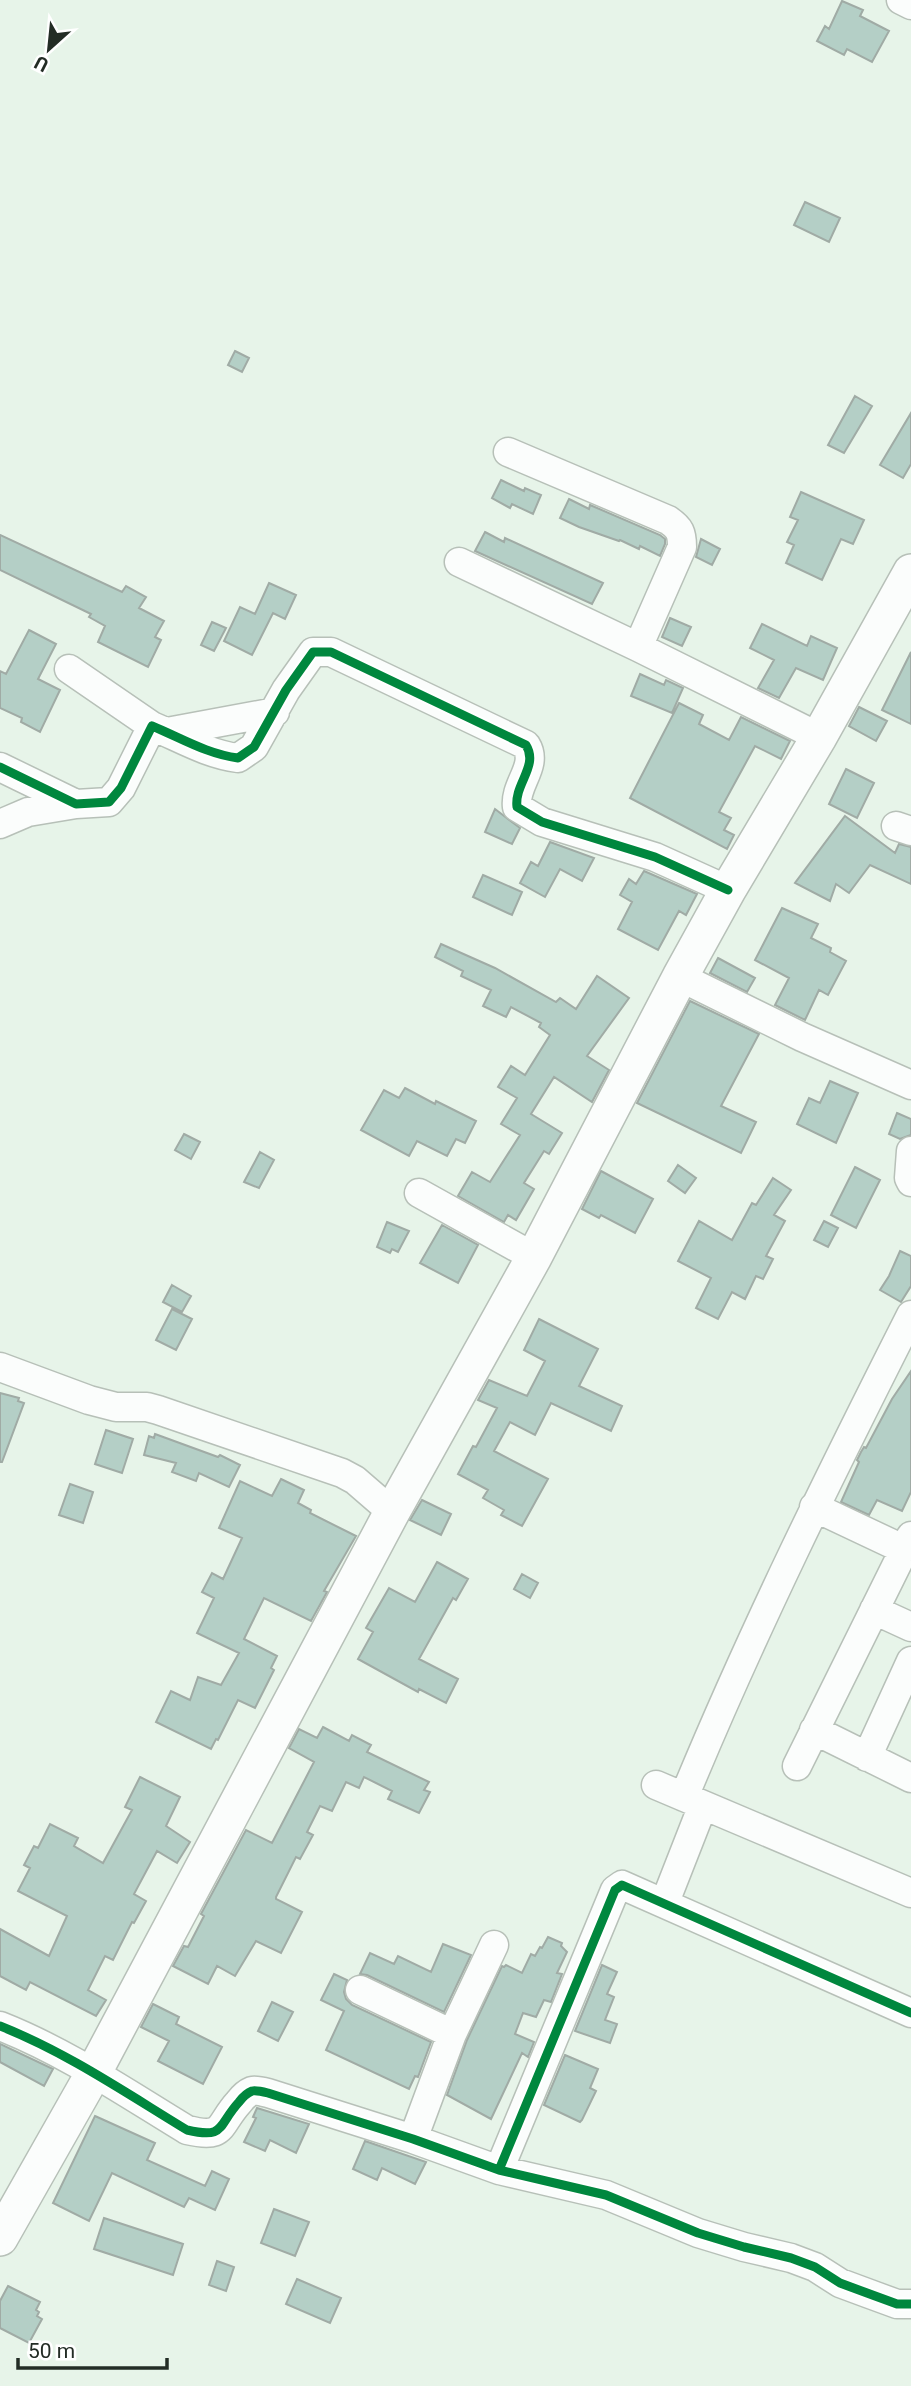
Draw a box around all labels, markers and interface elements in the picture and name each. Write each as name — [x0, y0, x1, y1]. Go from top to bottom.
north arrow — [14, 14, 84, 84]
text: U — [31, 51, 52, 77]
scale bar — [18, 2326, 166, 2370]
text: 50 m — [28, 2339, 75, 2363]

